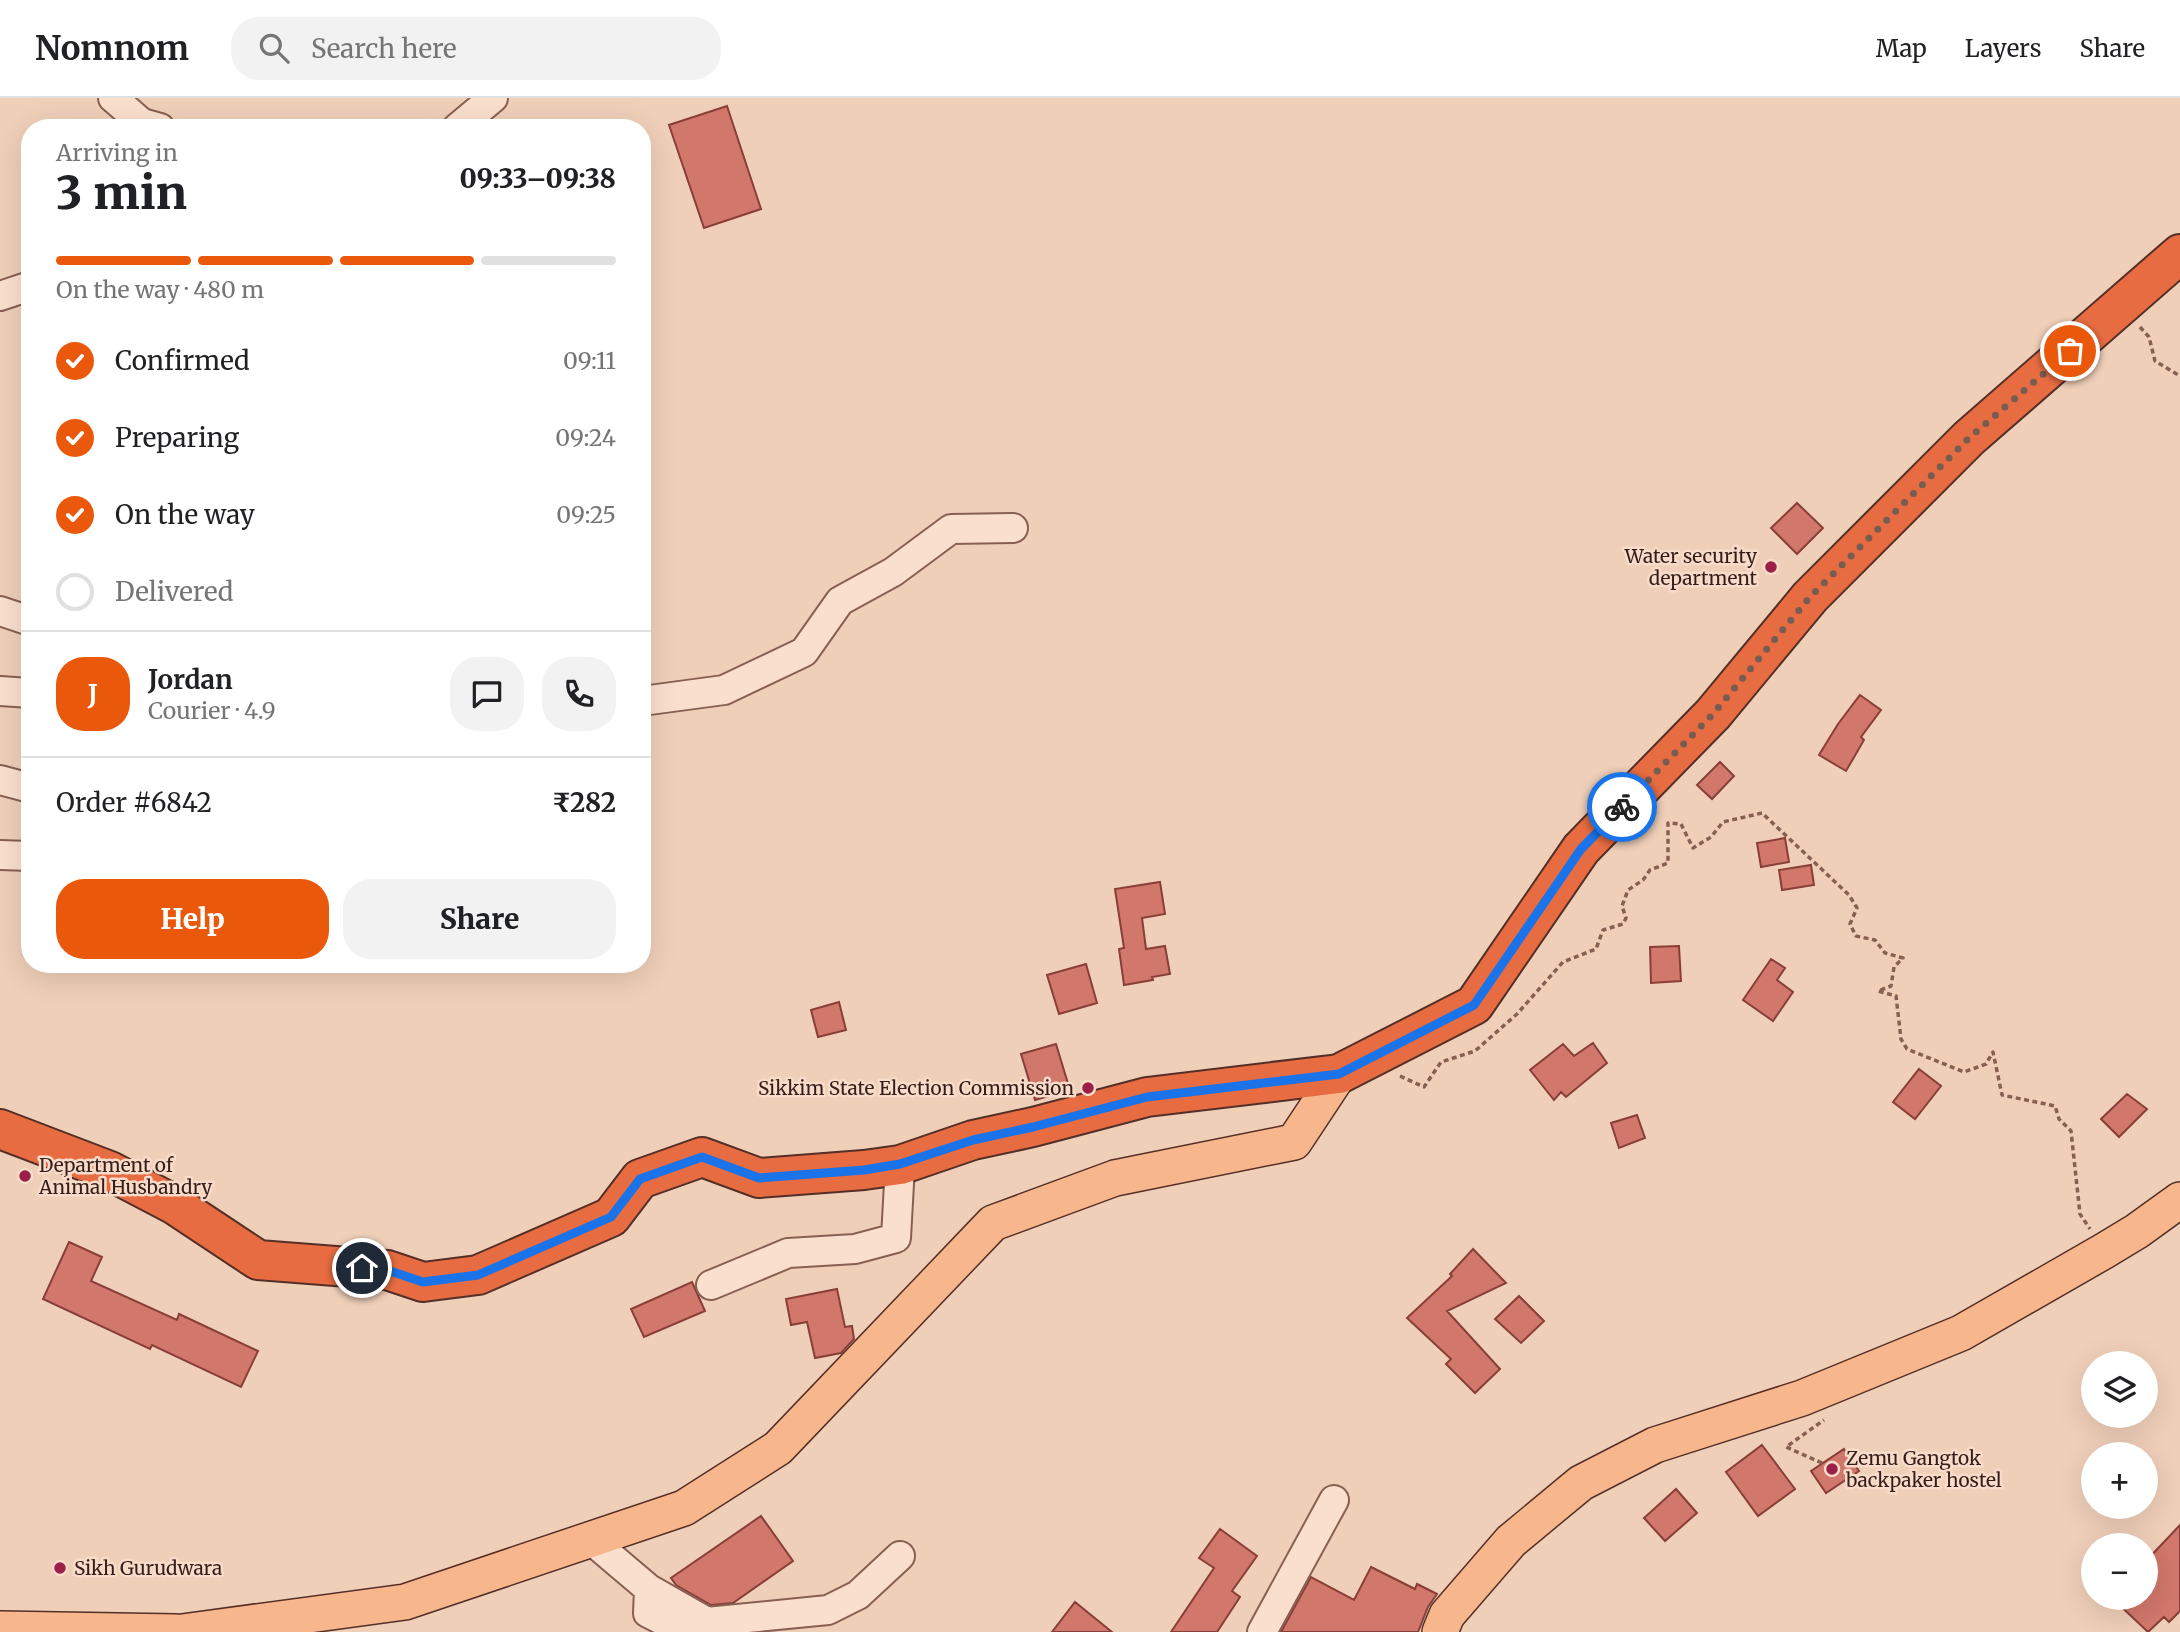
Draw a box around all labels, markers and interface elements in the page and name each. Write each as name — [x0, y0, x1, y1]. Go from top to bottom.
search box — [231, 17, 721, 80]
text: Nomnom — [35, 28, 189, 69]
icon: search — [255, 29, 293, 67]
text: Search here — [311, 32, 457, 65]
text: Map — [1876, 33, 1927, 64]
text: Layers — [1965, 33, 2041, 64]
text: Share — [2079, 33, 2145, 64]
text: Arriving in — [56, 138, 178, 167]
text: 09:33–09:38 — [459, 162, 616, 195]
text: 3 min — [56, 164, 187, 222]
text: On the way · 480 m — [56, 275, 264, 304]
pin — [2040, 321, 2100, 381]
icon: bag — [2051, 332, 2089, 370]
icon: check — [56, 342, 94, 380]
text: Confirmed — [115, 344, 250, 377]
text: 09:11 — [563, 346, 616, 375]
icon: check — [56, 419, 94, 457]
text: Preparing — [115, 421, 239, 454]
text: 09:24 — [555, 423, 616, 452]
icon: check — [56, 496, 94, 534]
text: On the way — [115, 498, 255, 531]
text: 09:25 — [556, 500, 616, 529]
place label: Water security department — [1624, 544, 1758, 590]
marker: Water security department — [1763, 559, 1779, 575]
text: Delivered — [115, 575, 234, 608]
button: chat — [450, 657, 524, 731]
button: phone — [542, 657, 616, 731]
text: Jordan — [148, 663, 233, 696]
text: J — [88, 678, 98, 711]
text: Courier · 4.9 — [148, 696, 276, 725]
courier — [1587, 772, 1657, 842]
text: Order #6842 — [56, 786, 212, 819]
text: ₹282 — [552, 786, 616, 819]
icon: bike — [1603, 788, 1641, 826]
button: Help — [56, 879, 329, 959]
button: Share — [343, 879, 616, 959]
place label: Sikkim State Election Commission — [758, 1076, 1074, 1100]
marker: Sikkim State Election Commission — [1080, 1080, 1096, 1096]
place label: Department of Animal Husbandry — [38, 1153, 212, 1199]
marker: Department of Animal Husbandry — [17, 1168, 33, 1184]
pin — [332, 1238, 392, 1298]
icon: home — [343, 1249, 381, 1287]
map controls — [2081, 1351, 2158, 1610]
button: layers — [2081, 1351, 2158, 1428]
button: + — [2081, 1442, 2158, 1519]
place label: Zemu Gangtok backpaker hostel — [1845, 1446, 2002, 1492]
marker: Zemu Gangtok backpaker hostel — [1824, 1461, 1840, 1477]
button: − — [2081, 1533, 2158, 1610]
place label: Sikh Gurudwara — [74, 1556, 222, 1580]
marker: Sikh Gurudwara — [52, 1560, 68, 1576]

